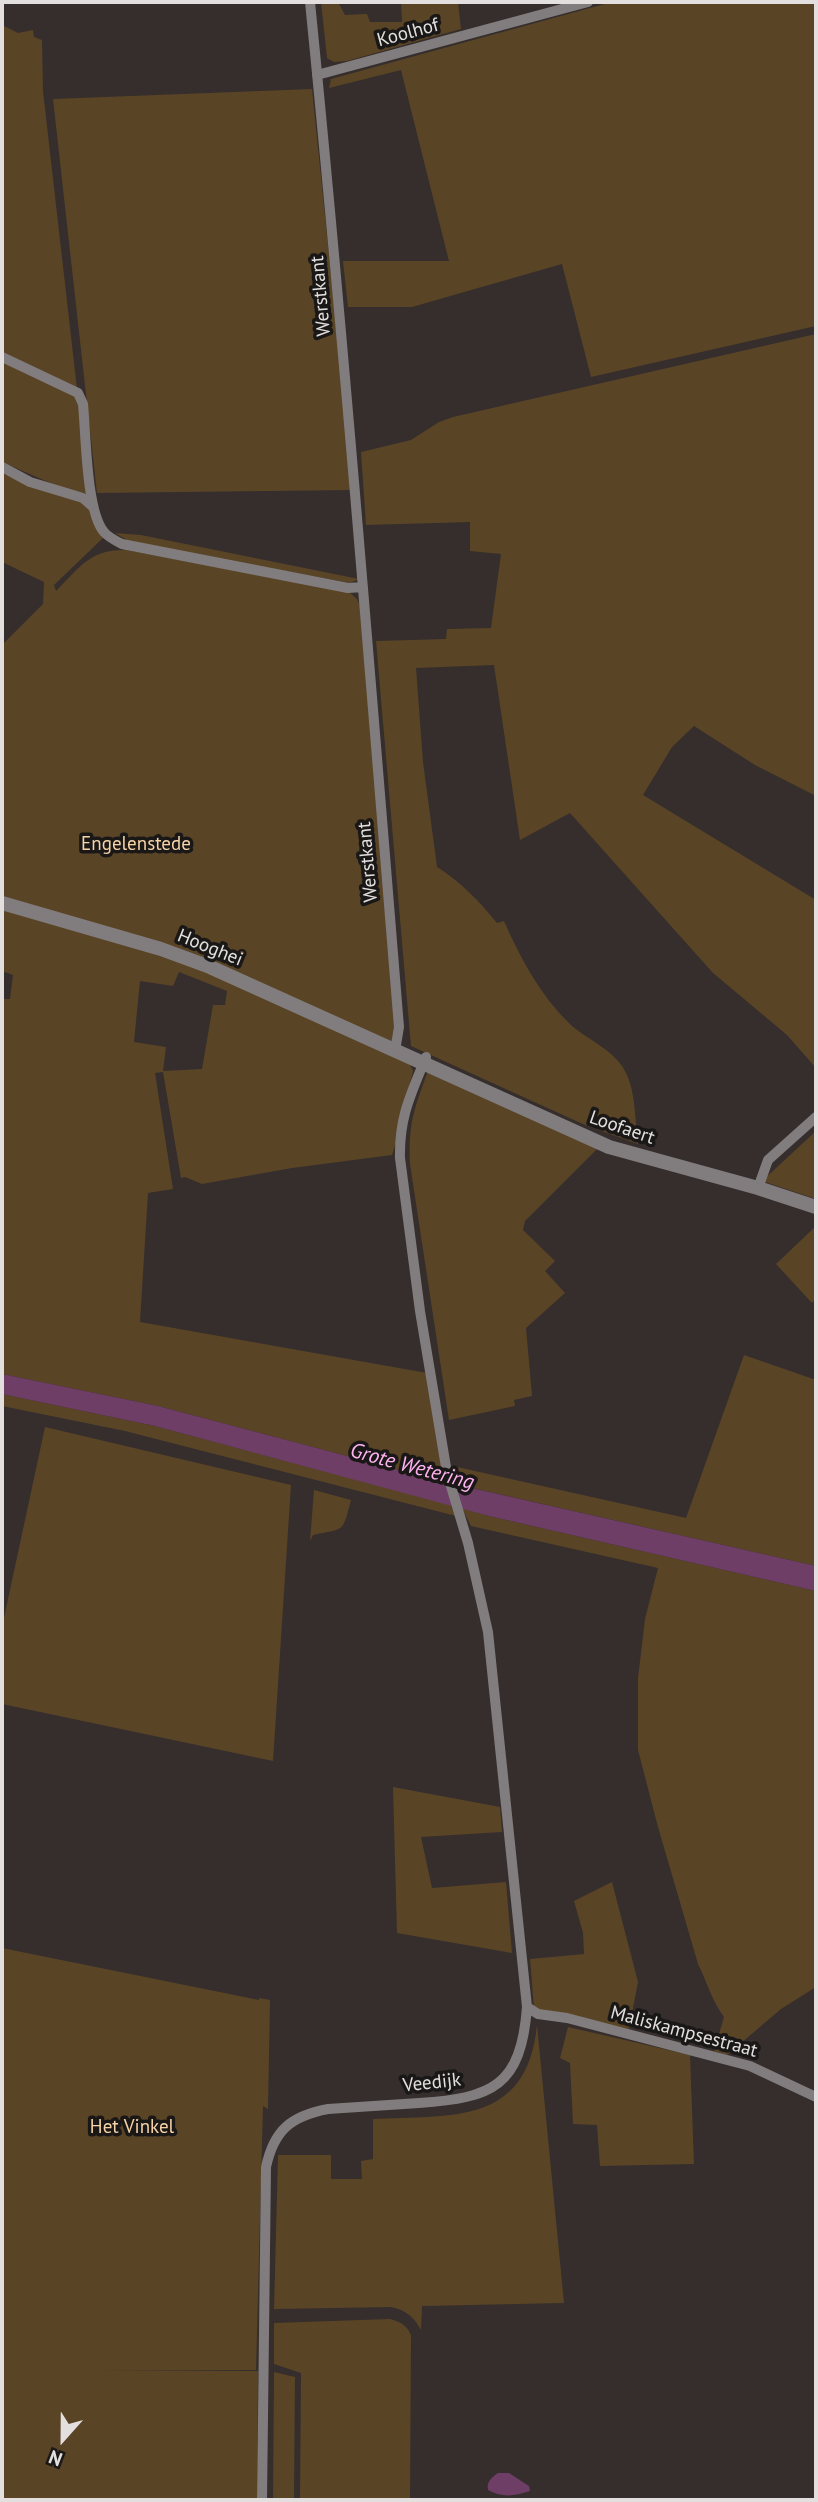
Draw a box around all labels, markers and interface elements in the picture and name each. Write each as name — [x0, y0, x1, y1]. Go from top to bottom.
street label: Koolhof — [375, 14, 441, 52]
street label: Werstkant — [306, 255, 336, 337]
street label: Werstkant — [353, 821, 383, 903]
park label: Engelenstede — [81, 834, 191, 856]
street label: Hooghei — [174, 925, 246, 971]
street label: Loofaert — [586, 1106, 658, 1150]
water label: Grote Wetering — [347, 1438, 477, 1496]
street label: Maliskampsestraat — [608, 2001, 760, 2063]
street label: Veedijk — [402, 2069, 462, 2097]
park label: Het Vinkel — [90, 2117, 174, 2139]
north arrow — [28, 2404, 98, 2474]
text: N — [45, 2445, 66, 2472]

